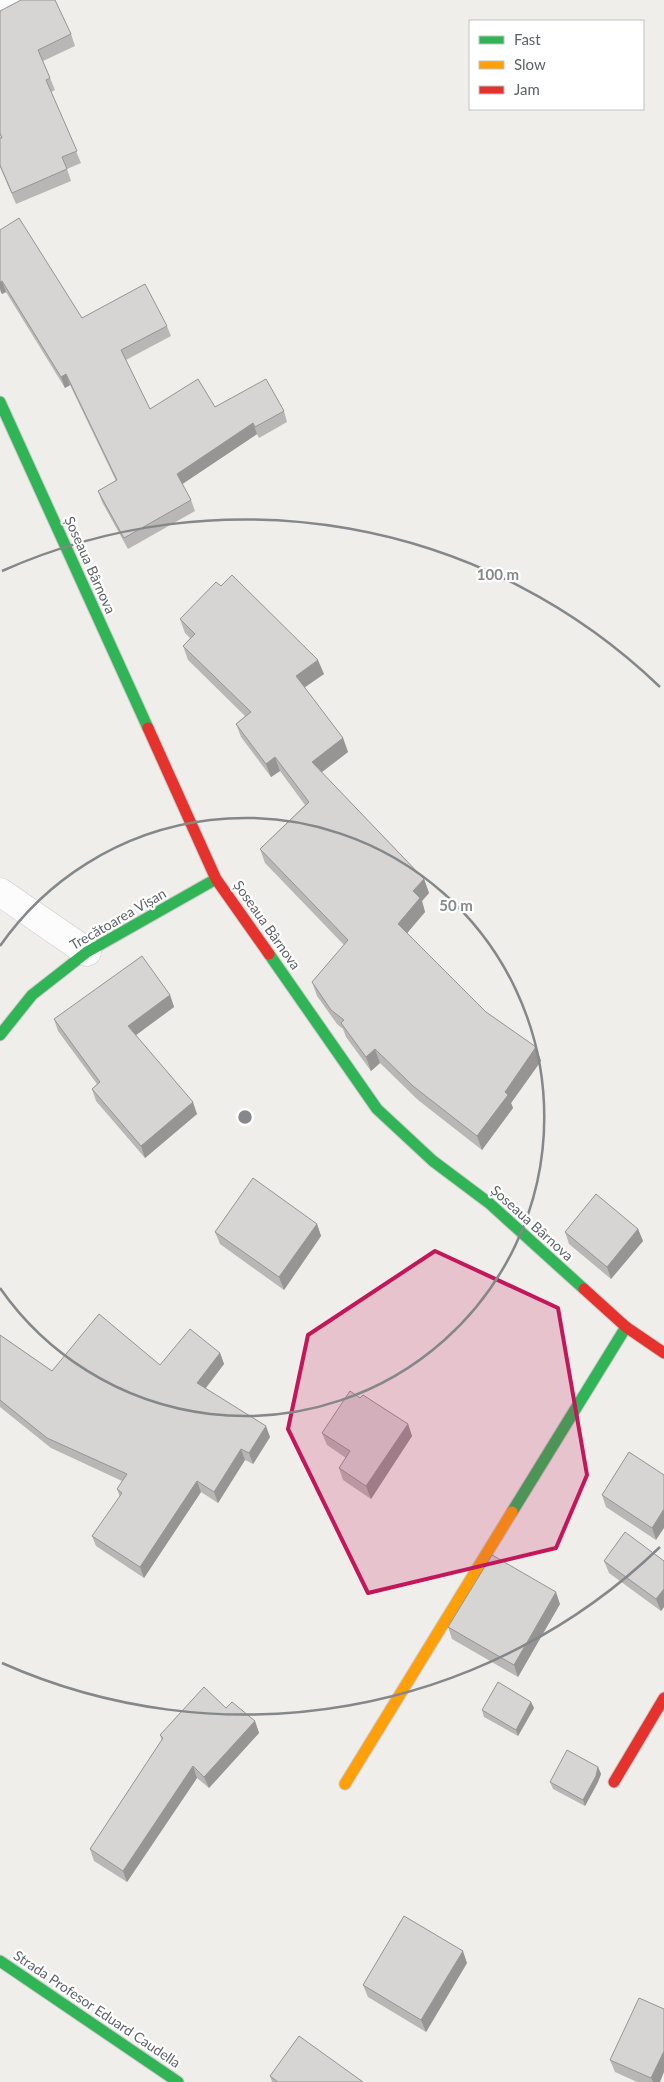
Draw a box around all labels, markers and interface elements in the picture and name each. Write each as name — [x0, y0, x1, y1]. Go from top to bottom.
legend — [469, 20, 644, 110]
text: Fast — [514, 30, 541, 48]
text: Slow — [514, 55, 546, 73]
text: Jam — [514, 80, 540, 98]
street label: Șoseaua Bârnova — [61, 513, 120, 616]
text: 100 m — [477, 565, 519, 583]
street label: Șoseaua Bârnova — [230, 877, 304, 973]
street label: Trecătoarea Vișan — [67, 884, 169, 953]
text: 50 m — [439, 896, 473, 914]
centre of rings — [236, 1108, 254, 1126]
street label: Șoseaua Bârnova — [488, 1181, 577, 1264]
street label: Strada Profesor Eduard Caudella — [11, 1946, 184, 2071]

